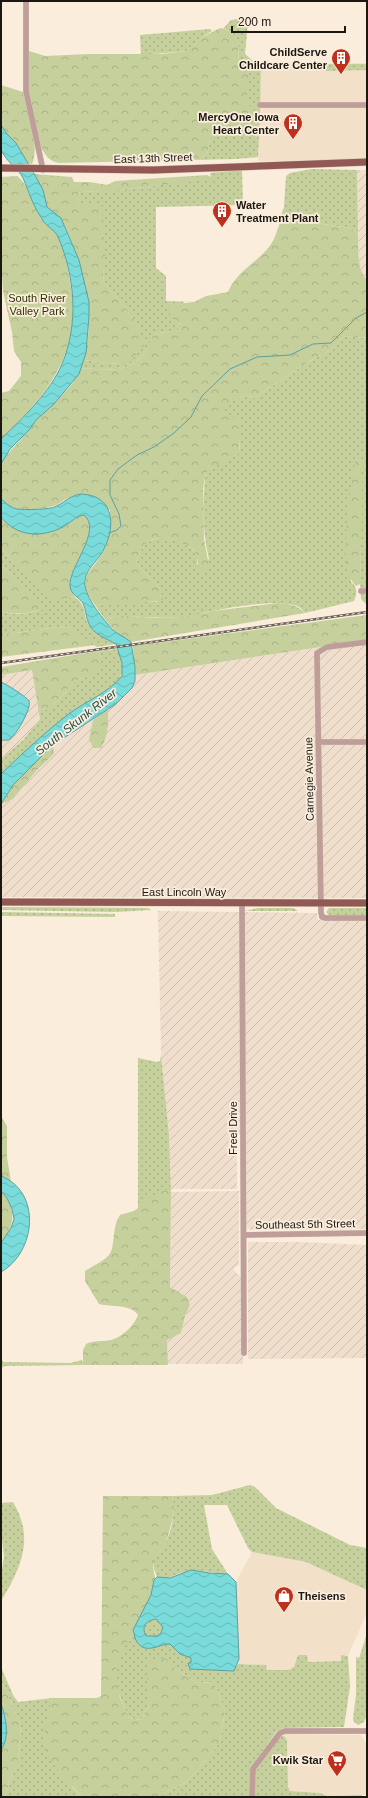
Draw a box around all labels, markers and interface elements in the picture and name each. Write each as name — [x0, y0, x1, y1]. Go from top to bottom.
scale bar — [232, 8, 345, 34]
text: 200 m — [238, 15, 271, 29]
place label: ChildServe Childcare Center — [239, 46, 328, 71]
building icon: ChildServe Childcare Center — [330, 47, 352, 75]
place label: MercyOne Iowa Heart Center — [198, 111, 280, 136]
building icon: MercyOne Iowa Heart Center — [282, 112, 304, 140]
street label: East 13th Street — [113, 151, 193, 165]
place label: Water Treatment Plant — [236, 199, 319, 224]
building icon: Water Treatment Plant — [211, 200, 233, 228]
park label: South River Valley Park — [8, 292, 66, 317]
water label: South Skunk River — [33, 685, 120, 758]
street label: Carnegie Avenue — [302, 737, 316, 821]
street label: East Lincoln Way — [142, 886, 227, 898]
street label: Freel Drive — [227, 1101, 239, 1155]
street label: Southeast 5th Street — [255, 1217, 355, 1231]
shop icon: Theisens — [273, 1585, 295, 1613]
place label: Theisens — [298, 1590, 346, 1602]
supermarket icon: Kwik Star — [326, 1749, 348, 1777]
place label: Kwik Star — [273, 1754, 324, 1766]

